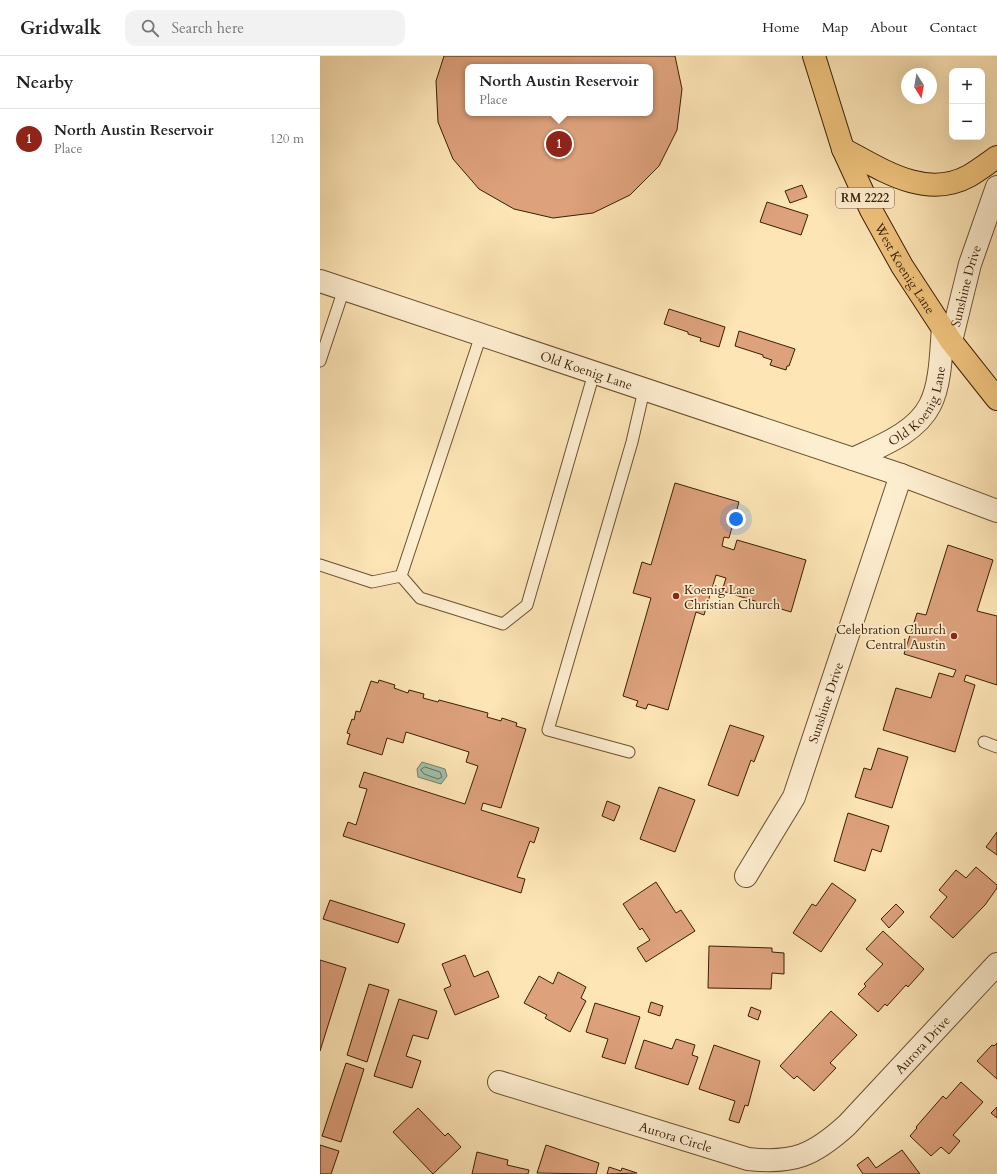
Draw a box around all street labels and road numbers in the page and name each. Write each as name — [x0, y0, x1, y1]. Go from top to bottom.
road number: RM 2222 — [836, 188, 894, 208]
street label: West Koenig Lane — [869, 219, 939, 318]
street label: Sunshine Drive — [947, 242, 986, 329]
street label: Old Koenig Lane — [538, 347, 635, 395]
street label: Old Koenig Lane — [885, 365, 950, 451]
street label: Sunshine Drive — [804, 660, 848, 746]
street label: Aurora Drive — [891, 1012, 955, 1078]
street label: Aurora Circle — [637, 1118, 714, 1157]

